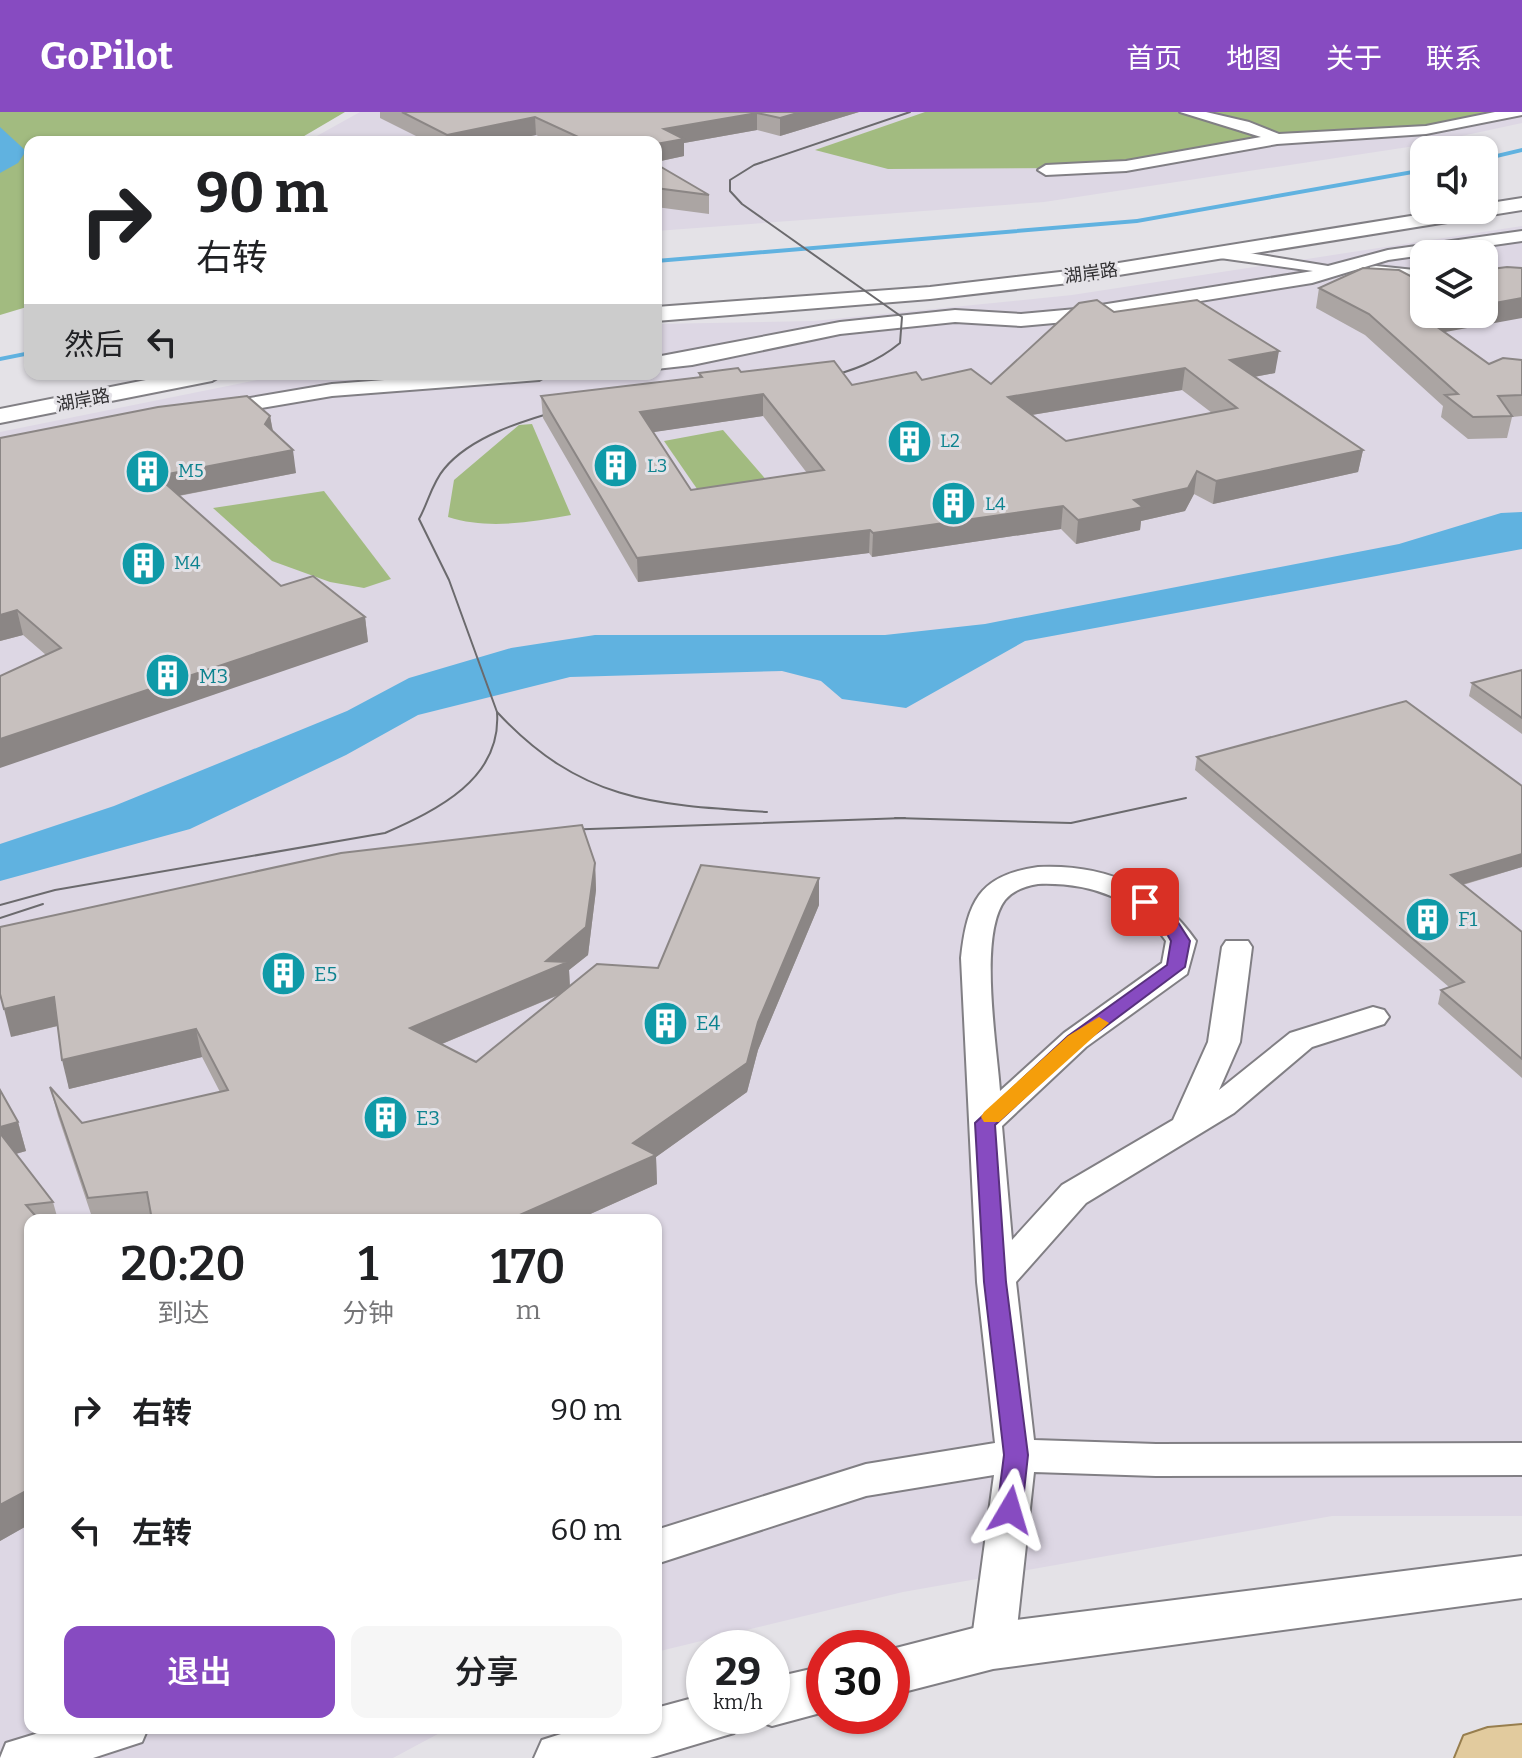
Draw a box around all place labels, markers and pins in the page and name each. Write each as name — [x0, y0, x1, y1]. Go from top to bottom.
building icon: L2 — [885, 417, 933, 465]
place label: L2 — [940, 430, 960, 452]
building icon: L3 — [592, 442, 640, 490]
building icon: M5 — [123, 447, 171, 495]
place label: L3 — [647, 455, 667, 477]
place label: M5 — [178, 460, 204, 482]
building icon: L4 — [930, 480, 978, 528]
place label: L4 — [985, 493, 1006, 515]
building icon: M4 — [119, 539, 167, 587]
place label: M4 — [174, 552, 201, 574]
building icon: M3 — [144, 652, 192, 700]
place label: M3 — [199, 664, 228, 688]
pin — [1111, 868, 1179, 936]
building icon: F1 — [1403, 895, 1451, 943]
place label: F1 — [1458, 907, 1477, 931]
building icon: E5 — [259, 950, 307, 998]
place label: E5 — [314, 962, 337, 986]
building icon: E4 — [641, 999, 689, 1047]
place label: E4 — [696, 1011, 720, 1035]
building icon: E3 — [361, 1094, 409, 1142]
place label: E3 — [416, 1106, 440, 1130]

